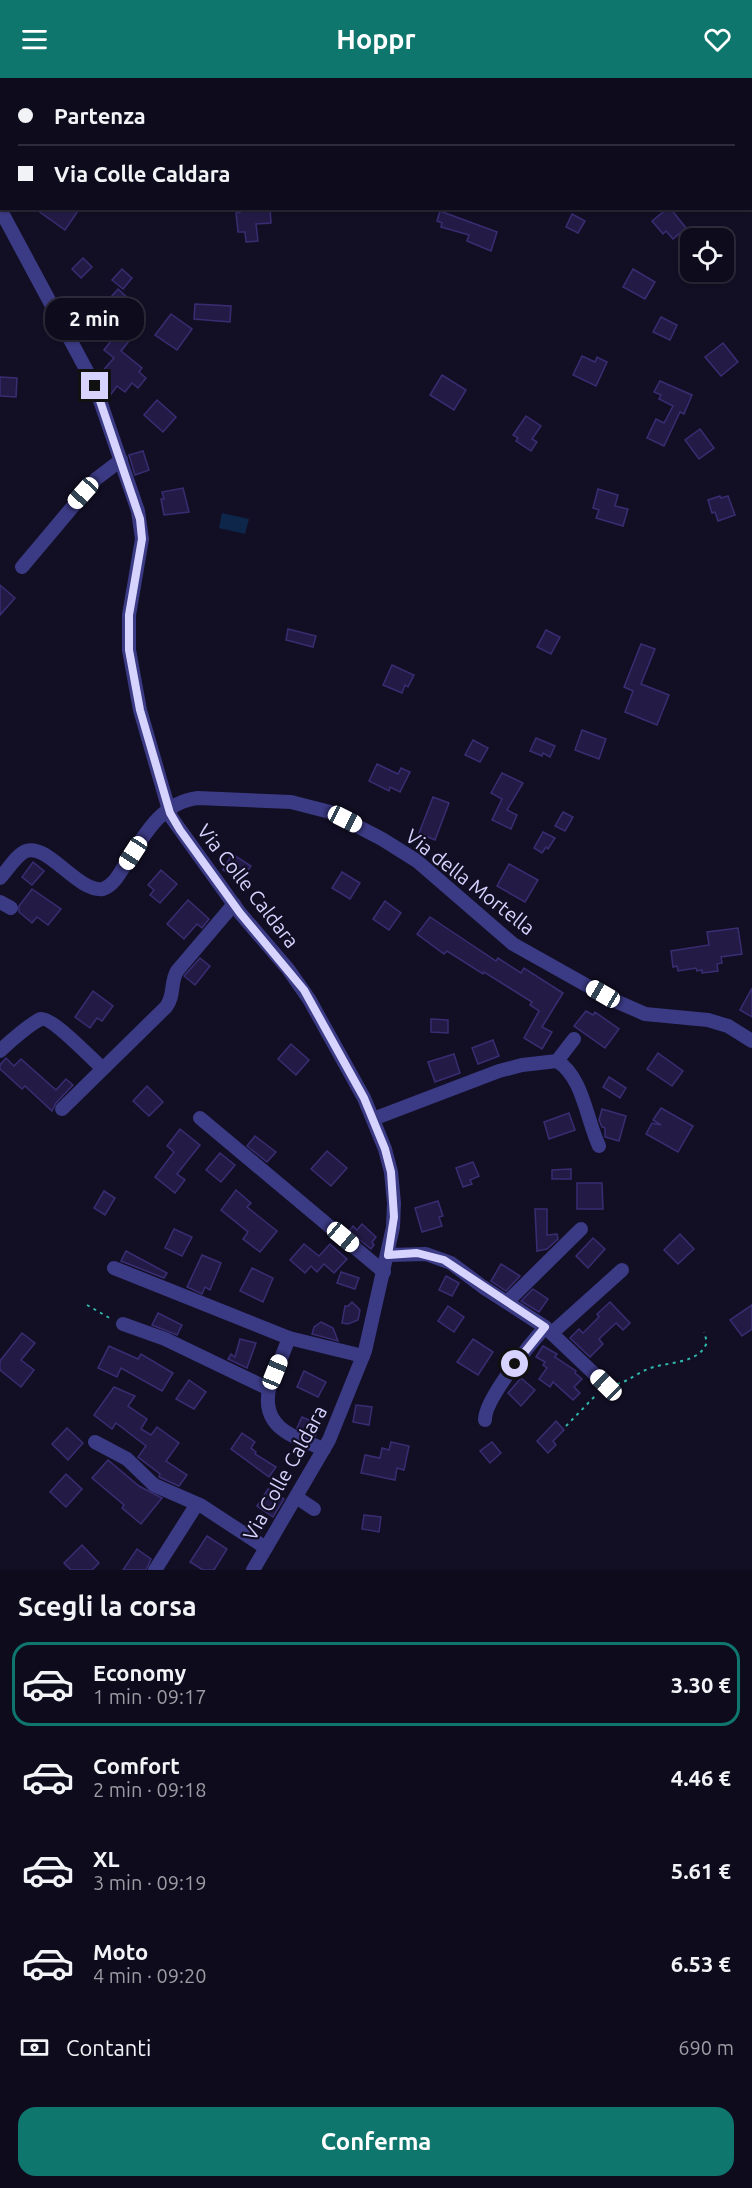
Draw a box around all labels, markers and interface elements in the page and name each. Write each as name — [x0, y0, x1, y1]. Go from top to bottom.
icon: menu — [18, 23, 51, 56]
icon: heart — [701, 23, 734, 56]
text: Hoppr — [336, 24, 416, 54]
text: Partenza — [54, 103, 146, 128]
text: Via Colle Caldara — [54, 161, 231, 186]
map controls — [680, 228, 734, 282]
button: locate — [680, 228, 734, 282]
callout: 2 min — [46, 299, 144, 341]
text: 2 min — [69, 307, 120, 330]
route end — [81, 372, 108, 399]
car — [64, 474, 102, 512]
car — [325, 803, 365, 835]
street label: Via Colle Caldara — [193, 819, 304, 952]
street label: Via della Mortella — [401, 824, 539, 939]
car — [116, 833, 150, 873]
car — [583, 977, 623, 1011]
car — [323, 1219, 363, 1255]
route start — [501, 1350, 528, 1377]
car — [260, 1352, 290, 1392]
car — [587, 1366, 625, 1404]
street label: Via Colle Caldara — [238, 1401, 331, 1544]
text: Scegli la corsa — [18, 1591, 197, 1621]
icon: car — [21, 1657, 75, 1711]
text: Economy — [93, 1660, 186, 1685]
text: 3.30 € — [671, 1672, 731, 1697]
text: 1 min · 09:17 — [93, 1685, 207, 1708]
icon: car — [21, 1750, 75, 1804]
text: Comfort — [93, 1753, 180, 1778]
text: 4.46 € — [671, 1765, 731, 1790]
text: 2 min · 09:18 — [93, 1778, 207, 1801]
icon: car — [21, 1843, 75, 1897]
text: XL — [93, 1846, 120, 1871]
text: 5.61 € — [671, 1858, 731, 1883]
text: 3 min · 09:19 — [93, 1871, 207, 1894]
icon: car — [21, 1936, 75, 1990]
text: Moto — [93, 1939, 148, 1964]
text: 6.53 € — [671, 1951, 731, 1976]
text: 4 min · 09:20 — [93, 1964, 207, 1987]
icon: cash — [18, 2031, 51, 2064]
text: Contanti — [66, 2035, 151, 2060]
text: 690 m — [678, 2036, 734, 2059]
button: Conferma — [18, 2107, 734, 2176]

